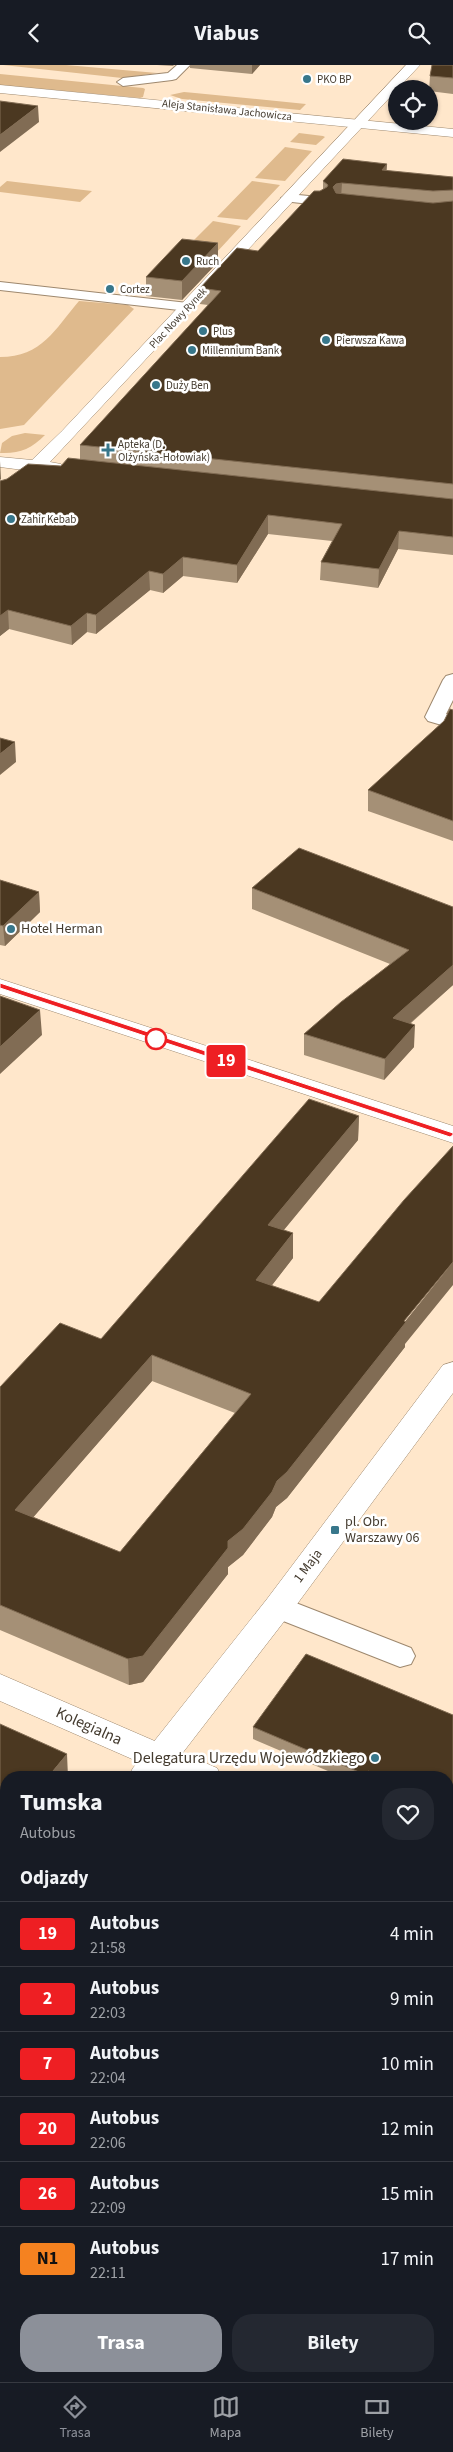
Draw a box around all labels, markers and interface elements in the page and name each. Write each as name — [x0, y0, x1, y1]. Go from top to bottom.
text: Viabus — [194, 17, 259, 49]
icon: back — [20, 19, 48, 47]
icon: search — [405, 19, 433, 47]
place label: PKO BP — [317, 72, 352, 87]
marker: PKO BP — [301, 73, 313, 85]
map controls — [388, 80, 438, 130]
button: locate — [388, 80, 438, 130]
street label: Aleja Stanisława Jachowicza — [161, 96, 293, 124]
place label: Ruch — [196, 254, 219, 269]
marker: Ruch — [180, 255, 192, 267]
place label: Cortez — [120, 282, 150, 297]
marker: Cortez — [104, 283, 116, 295]
street label: Plac Nowy Rynek — [146, 284, 211, 352]
place label: Plus — [213, 324, 233, 339]
marker: Plus — [197, 325, 209, 337]
place label: Pierwsza Kawa — [336, 333, 404, 348]
marker: Pierwsza Kawa — [320, 334, 332, 346]
place label: Millennium Bank — [202, 343, 280, 358]
marker: Millennium Bank — [186, 344, 198, 356]
place label: Duży Ben — [166, 378, 209, 393]
marker: Duży Ben — [150, 379, 162, 391]
place label: Apteka (D. Olżyńska-Hołowiak) — [118, 437, 210, 465]
marker: Apteka (D. Olżyńska-Hołowiak) — [102, 444, 114, 456]
place label: Zahir Kebab — [21, 512, 76, 527]
marker: Zahir Kebab — [5, 513, 17, 525]
place label: Hotel Herman — [21, 919, 103, 939]
marker: Hotel Herman — [5, 923, 17, 935]
unlabelled marker — [145, 1028, 167, 1050]
line badge: 19 — [204, 1045, 248, 1077]
text: 19 — [216, 1048, 236, 1073]
place label: pl. Obr. Warszawy 06 — [345, 1512, 420, 1548]
marker: pl. Obr. Warszawy 06 — [329, 1524, 341, 1536]
street label: 1 Maja — [289, 1545, 327, 1587]
street label: Kolegialna — [52, 1702, 126, 1750]
place label: Delegatura Urzędu Wojewódzkiego — [133, 1747, 365, 1769]
marker: Delegatura Urzędu Wojewódzkiego — [369, 1752, 381, 1764]
text: Tumska — [20, 1785, 103, 1820]
button: heart — [382, 1788, 434, 1840]
text: Autobus — [20, 1822, 75, 1844]
text: Odjazdy — [20, 1865, 89, 1892]
text: Autobus — [90, 1910, 159, 1937]
text: 19 — [38, 1921, 57, 1946]
text: 4 min — [390, 1921, 434, 1948]
text: 21:58 — [90, 1937, 126, 1959]
text: Autobus — [90, 1975, 159, 2002]
text: 2 — [43, 1986, 52, 2011]
text: 9 min — [390, 1986, 434, 2013]
text: 22:03 — [90, 2002, 126, 2024]
text: Autobus — [90, 2040, 159, 2067]
text: 7 — [43, 2051, 52, 2076]
text: 10 min — [380, 2051, 434, 2078]
text: 22:04 — [90, 2067, 126, 2089]
text: Autobus — [90, 2105, 159, 2132]
text: 20 — [38, 2116, 57, 2141]
text: 12 min — [380, 2116, 434, 2143]
text: 22:06 — [90, 2132, 126, 2154]
text: Autobus — [90, 2170, 159, 2197]
text: 26 — [38, 2181, 57, 2206]
text: 15 min — [380, 2181, 434, 2208]
text: 22:09 — [90, 2197, 126, 2219]
text: Autobus — [90, 2235, 159, 2262]
text: N1 — [37, 2246, 58, 2271]
text: 17 min — [380, 2246, 434, 2273]
text: 22:11 — [90, 2262, 126, 2284]
button: Trasa — [20, 2314, 222, 2372]
button: Bilety — [232, 2314, 434, 2372]
tab: Trasa — [59, 2393, 91, 2443]
tab: Mapa — [210, 2393, 241, 2443]
tab: Bilety — [360, 2393, 394, 2443]

